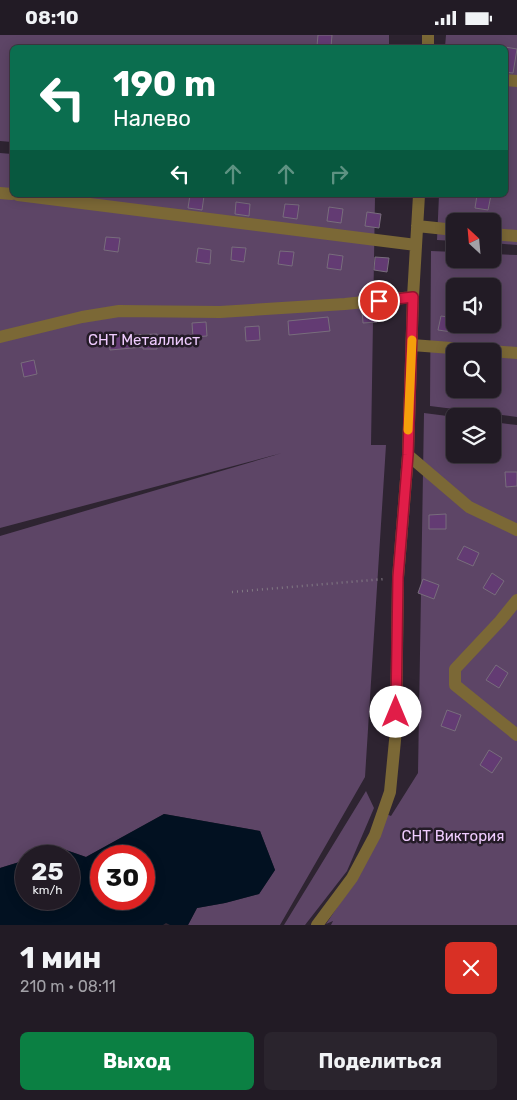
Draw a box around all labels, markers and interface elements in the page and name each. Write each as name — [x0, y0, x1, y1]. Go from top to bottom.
text: 08:10 — [25, 6, 79, 29]
text: 190 m — [113, 63, 216, 105]
icon: left — [30, 65, 95, 130]
text: Налево — [113, 105, 191, 132]
icon: left — [166, 160, 194, 188]
icon: ahead — [219, 160, 247, 188]
icon: ahead — [272, 160, 300, 188]
icon: right — [325, 160, 353, 188]
north arrow — [446, 213, 501, 267]
map controls — [446, 213, 501, 463]
button: sound — [446, 278, 501, 333]
pin — [358, 280, 400, 322]
icon: arrive — [365, 287, 393, 315]
park label: СНТ Металлист — [88, 331, 200, 349]
button: search — [446, 343, 501, 398]
button: layers — [446, 408, 501, 463]
position arrow — [369, 685, 421, 737]
park label: СНТ Виктория — [402, 827, 504, 845]
speed limit sign: 30 — [90, 845, 155, 910]
text: 25 — [31, 857, 64, 886]
text: km/h — [33, 883, 62, 897]
text: 1 мин — [20, 940, 101, 976]
button: close — [445, 942, 497, 994]
text: 210 m · 08:11 — [20, 977, 116, 996]
button: Выход — [20, 1032, 254, 1090]
button: Поделиться — [264, 1032, 497, 1090]

